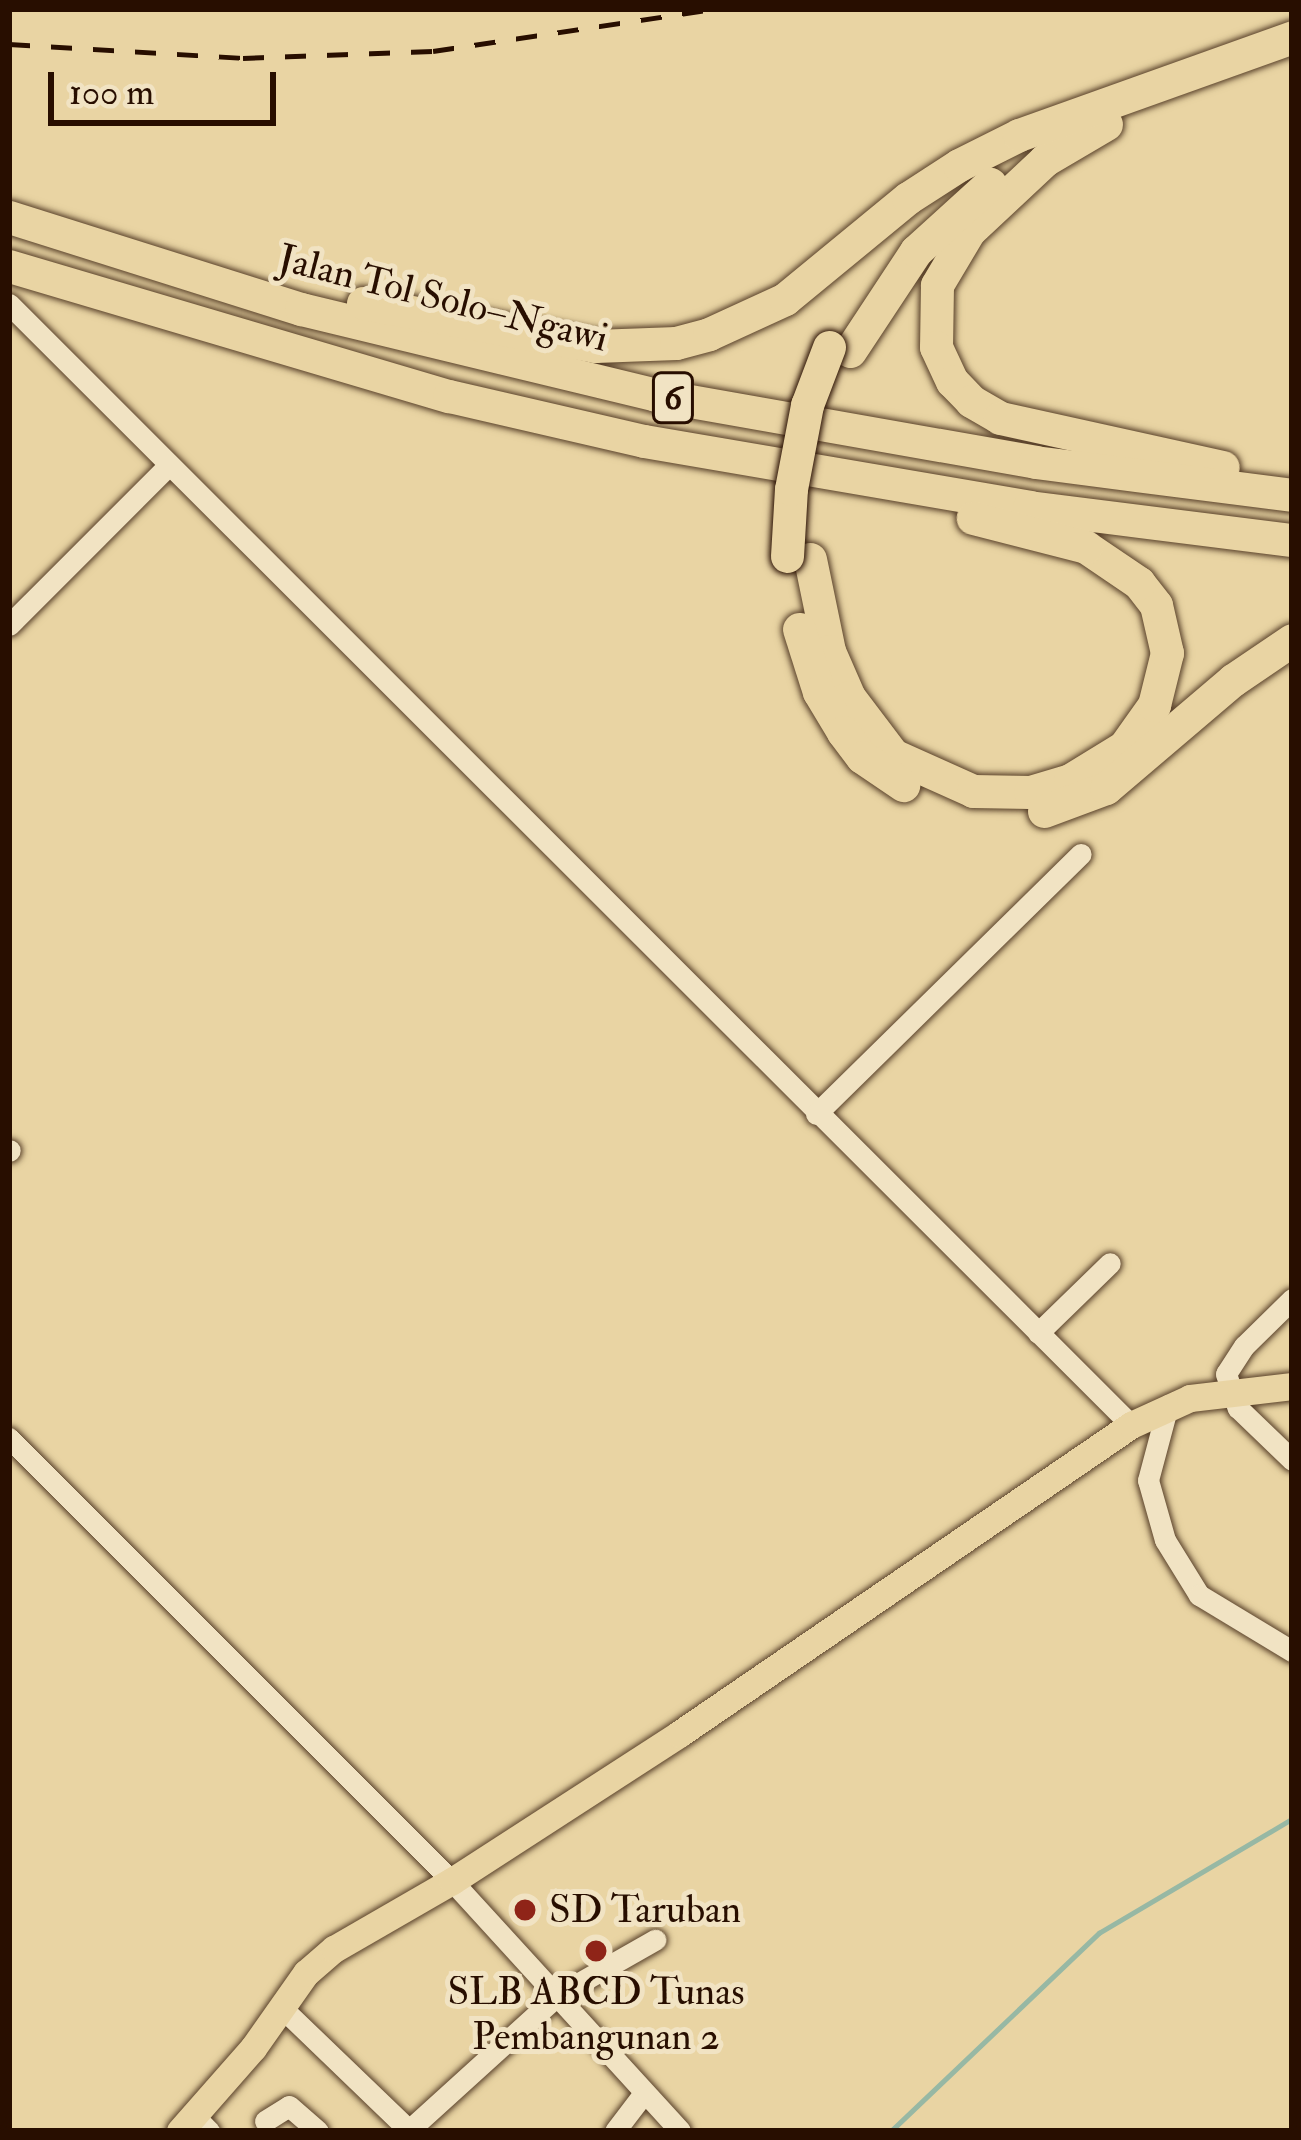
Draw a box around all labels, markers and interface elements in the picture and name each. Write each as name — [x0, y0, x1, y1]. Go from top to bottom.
scale bar — [54, 48, 282, 122]
text: 100 m — [69, 70, 154, 115]
street label: Jalan Tol Solo–Ngawi — [273, 235, 613, 363]
road number: 6 — [649, 368, 697, 428]
place label: SD Taruban — [549, 1887, 741, 1933]
marker: SD Taruban — [512, 1897, 538, 1923]
marker: SLB ABCD Tunas Pembangunan 2 — [583, 1938, 609, 1964]
place label: SLB ABCD Tunas Pembangunan 2 — [447, 1970, 745, 2061]

